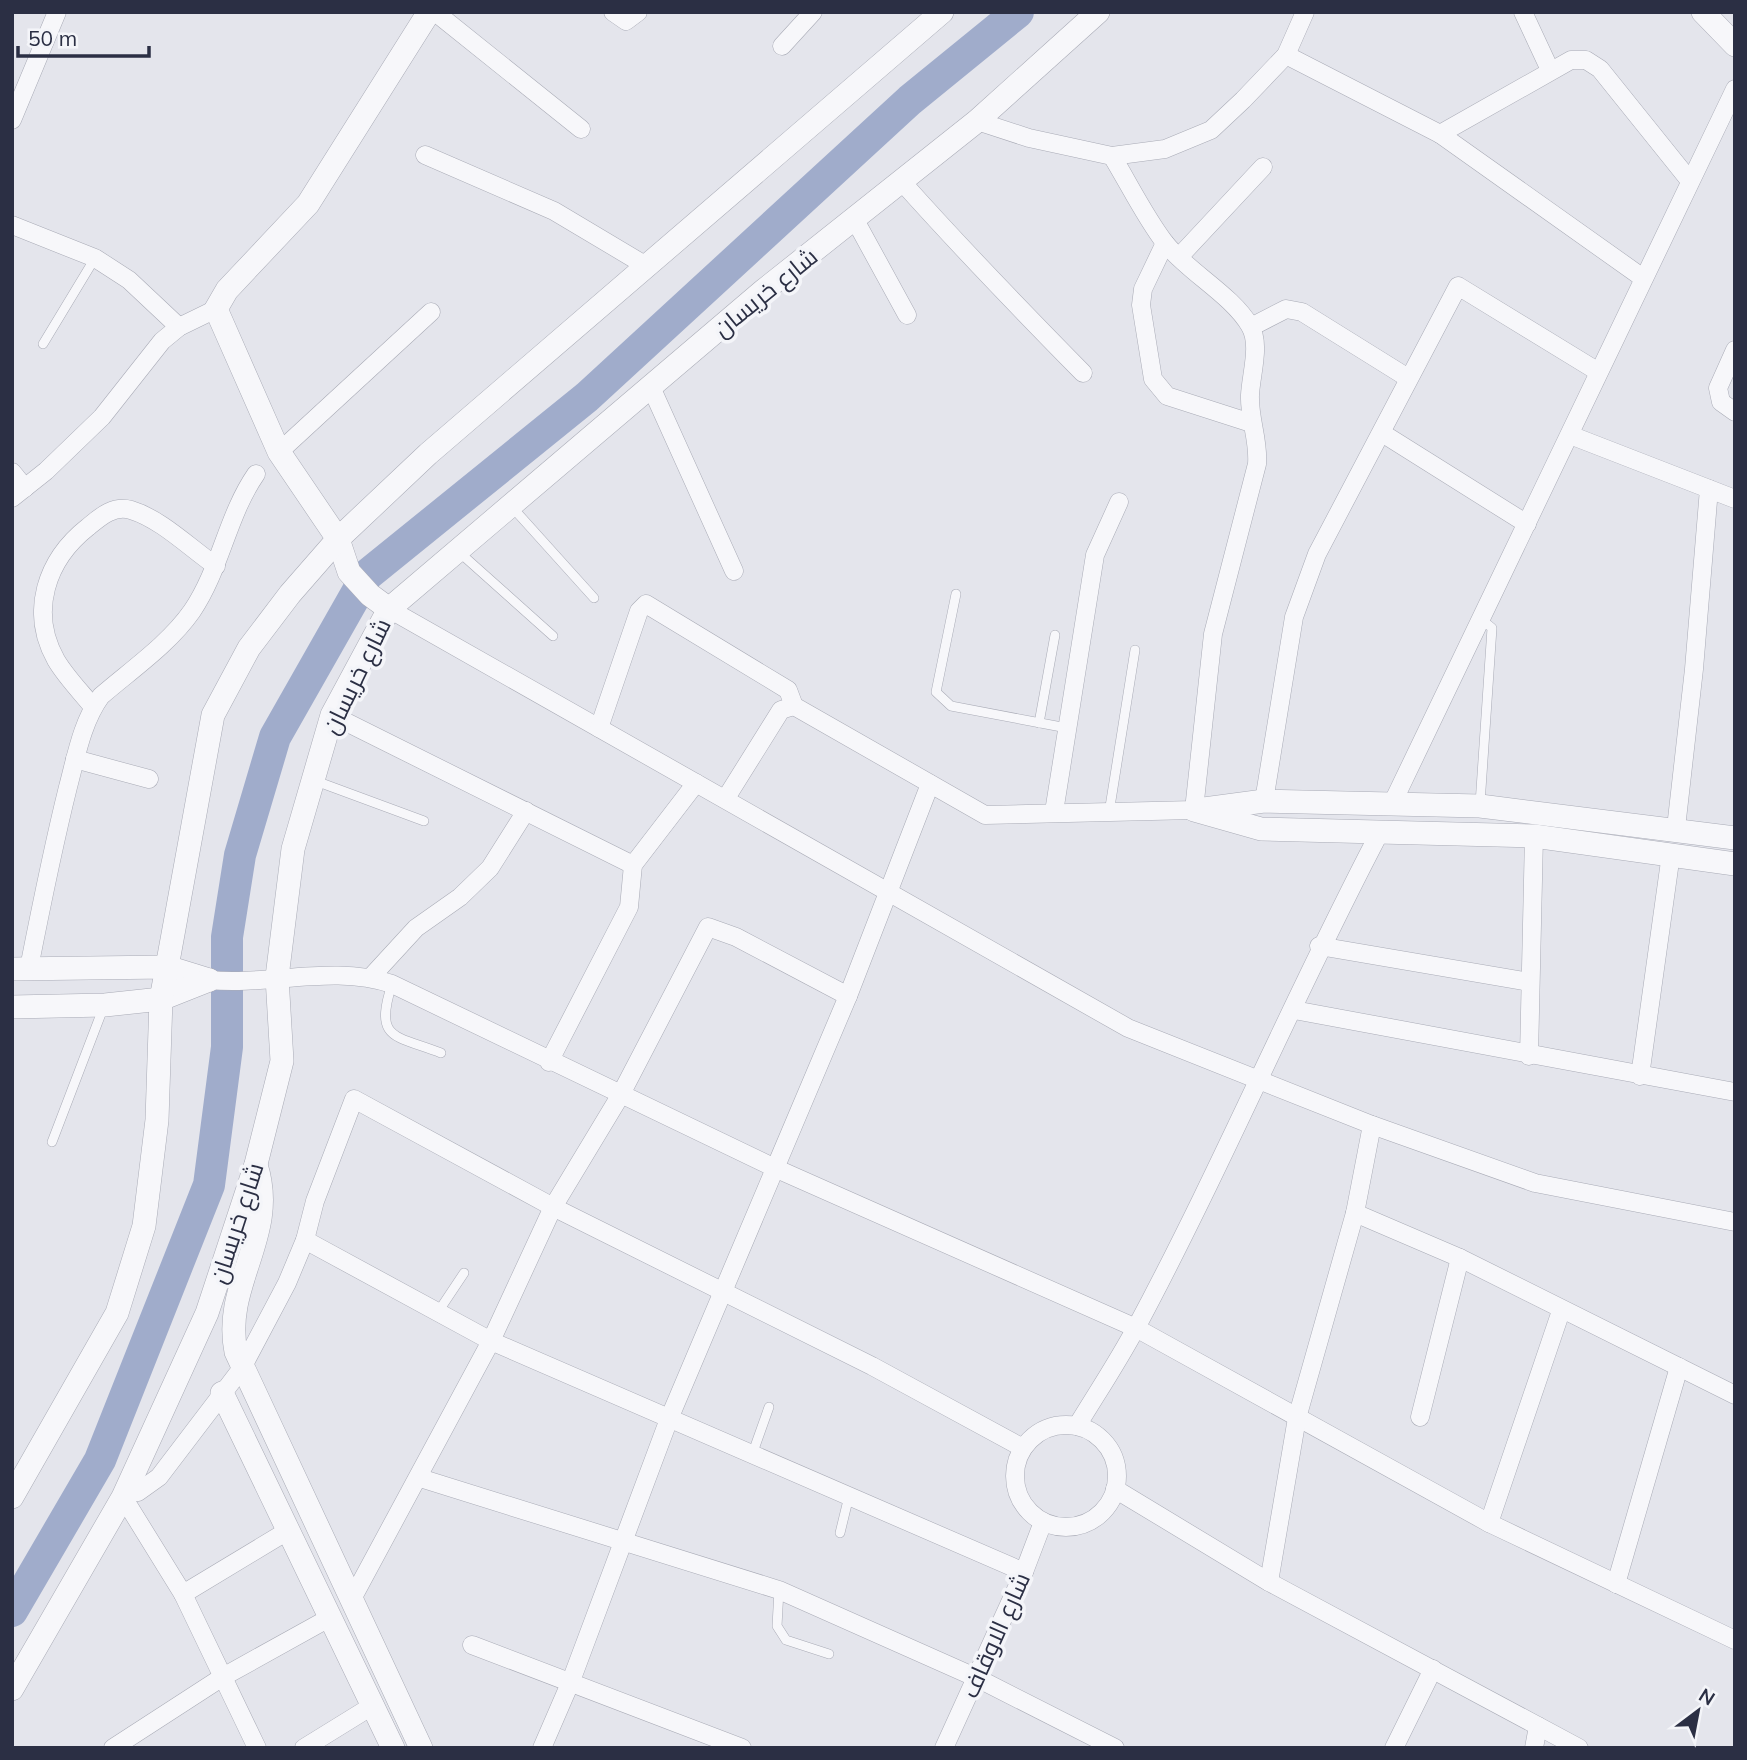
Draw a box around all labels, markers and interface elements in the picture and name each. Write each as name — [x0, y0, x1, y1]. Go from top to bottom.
scale bar — [18, 14, 149, 58]
text: 50 m — [28, 25, 77, 51]
street label: شارع خريسان — [707, 241, 824, 345]
street label: شارع خريسان — [315, 613, 399, 740]
street label: شارع خريسان — [202, 1159, 272, 1288]
street label: شارع الاوقاف — [954, 1568, 1038, 1703]
north arrow — [1663, 1676, 1733, 1746]
text: N — [1695, 1683, 1719, 1711]

